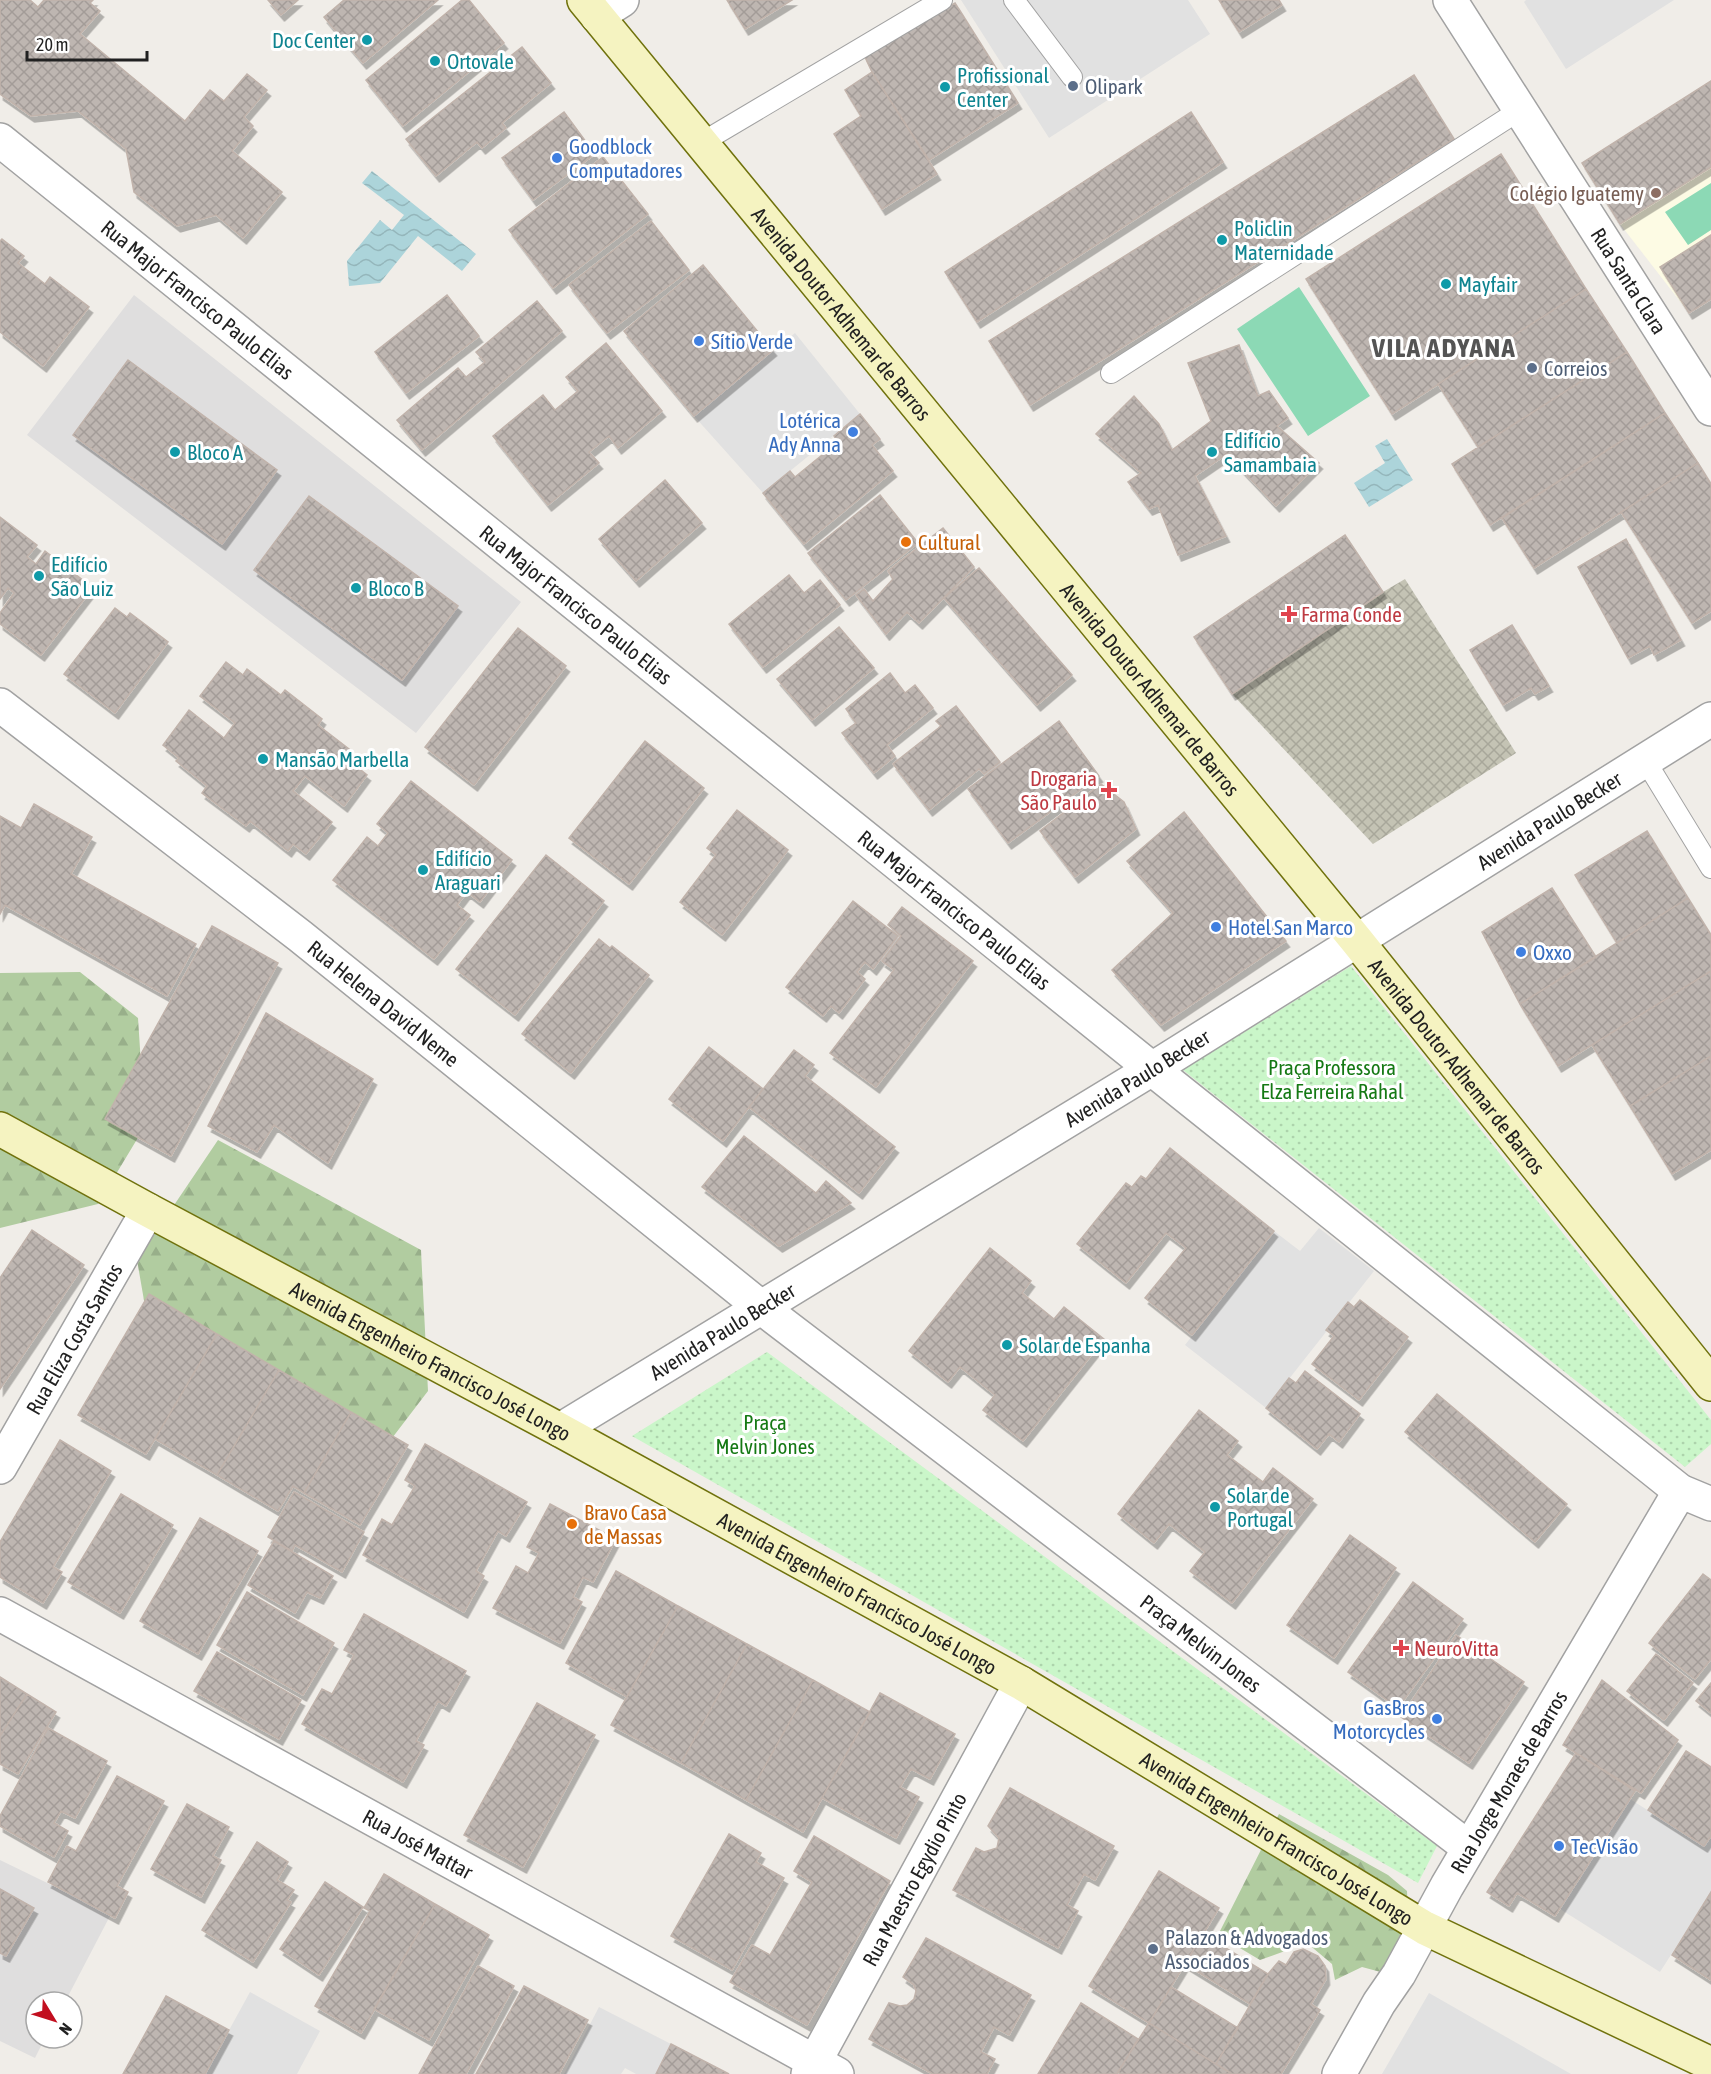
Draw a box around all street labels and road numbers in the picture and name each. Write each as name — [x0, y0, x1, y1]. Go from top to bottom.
street label: Avenida Doutor Adhemar de Barros — [747, 202, 936, 425]
street label: Rua Major Francisco Paulo Elias — [97, 215, 299, 384]
street label: Rua Santa Clara — [1586, 223, 1672, 338]
street label: Rua Major Francisco Paulo Elias — [475, 520, 677, 689]
street label: Avenida Doutor Adhemar de Barros — [1056, 578, 1245, 801]
street label: Avenida Paulo Becker — [1473, 766, 1626, 874]
street label: Rua Major Francisco Paulo Elias — [853, 825, 1055, 994]
street label: Rua Helena David Neme — [303, 935, 464, 1071]
street label: Avenida Doutor Adhemar de Barros — [1364, 954, 1550, 1178]
street label: Avenida Paulo Becker — [1060, 1024, 1215, 1131]
street label: Rua Eliza Costa Santos — [21, 1259, 127, 1419]
street label: Avenida Engenheiro Francisco José Longo — [286, 1276, 575, 1446]
street label: Avenida Paulo Becker — [645, 1277, 800, 1384]
street label: Avenida Engenheiro Francisco José Longo — [714, 1507, 1001, 1679]
street label: Praça Melvin Jones — [1136, 1589, 1266, 1697]
street label: Rua Jorge Moraes de Barros — [1445, 1686, 1572, 1877]
street label: Avenida Engenheiro Francisco José Longo — [1136, 1746, 1418, 1930]
street label: Rua Maestro Egydio Pinto — [857, 1788, 971, 1970]
street label: Rua José Mattar — [359, 1804, 478, 1884]

